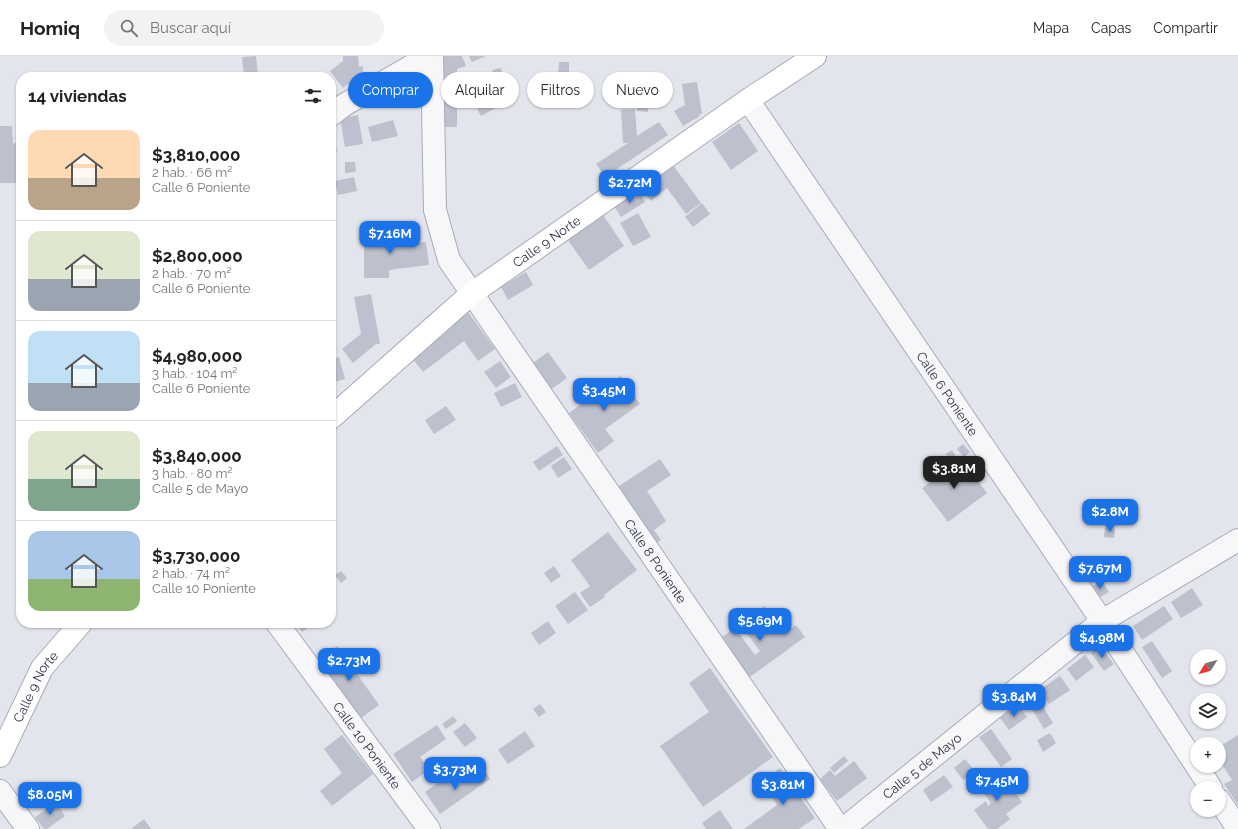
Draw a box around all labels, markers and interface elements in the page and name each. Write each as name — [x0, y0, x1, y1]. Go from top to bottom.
search box — [104, 10, 384, 46]
text: Homiq — [20, 17, 80, 39]
icon: search — [118, 17, 140, 39]
text: Buscar aquí — [150, 19, 231, 37]
text: Mapa — [1033, 20, 1069, 36]
text: Capas — [1091, 20, 1131, 36]
text: Compartir — [1153, 20, 1218, 36]
chip: Comprar — [348, 72, 433, 108]
chip: Alquilar — [441, 72, 519, 108]
chip: Filtros — [527, 72, 594, 108]
chip: Nuevo — [602, 72, 673, 108]
icon: filters — [302, 85, 324, 107]
text: 14 viviendas — [28, 86, 127, 106]
text: $3,810,000 — [152, 145, 240, 165]
icon: home — [60, 146, 108, 194]
text: 2 hab. · 66 m² — [152, 165, 232, 180]
pin: $2.72M — [597, 170, 663, 204]
text: $2.72M — [608, 175, 652, 190]
text: Calle 6 Poniente — [152, 180, 250, 195]
street label: Calle 9 Norte — [510, 212, 583, 270]
pin: $7.16M — [357, 221, 423, 255]
text: $7.16M — [368, 226, 412, 241]
text: $2,800,000 — [152, 246, 243, 266]
icon: home — [60, 247, 108, 295]
text: 2 hab. · 70 m² — [152, 266, 231, 281]
text: Calle 6 Poniente — [152, 281, 250, 296]
text: $4,980,000 — [152, 346, 242, 366]
icon: home — [60, 347, 108, 395]
street label: Calle 6 Poniente — [914, 349, 982, 439]
text: 3 hab. · 104 m² — [152, 366, 237, 381]
pin: $3.45M — [571, 378, 637, 412]
text: Calle 6 Poniente — [152, 381, 250, 396]
text: $3.45M — [582, 383, 626, 398]
text: $3,840,000 — [152, 446, 242, 466]
icon: home — [60, 447, 108, 495]
pin: $3.81M — [921, 456, 987, 490]
text: $3.81M — [932, 461, 976, 476]
text: 3 hab. · 80 m² — [152, 466, 232, 481]
text: Calle 5 de Mayo — [152, 481, 248, 496]
pin: $2.8M — [1082, 499, 1138, 533]
text: $2.8M — [1091, 504, 1129, 519]
street label: Calle 8 Poniente — [622, 516, 690, 606]
text: $3,730,000 — [152, 546, 241, 566]
icon: home — [60, 547, 108, 595]
pin: $7.67M — [1067, 556, 1133, 590]
text: $7.67M — [1078, 561, 1122, 576]
text: 2 hab. · 74 m² — [152, 566, 230, 581]
text: Calle 10 Poniente — [152, 581, 256, 596]
pin: $5.69M — [727, 608, 793, 642]
text: $5.69M — [737, 613, 783, 628]
pin: $4.98M — [1069, 625, 1135, 659]
text: $4.98M — [1079, 630, 1125, 645]
street label: Calle 9 Norte — [10, 648, 61, 725]
pin: $2.73M — [316, 648, 382, 682]
north arrow — [1190, 649, 1226, 685]
map controls — [1190, 649, 1226, 817]
text: $2.73M — [327, 653, 371, 668]
pin: $3.84M — [981, 684, 1047, 718]
text: $3.84M — [992, 689, 1036, 704]
button: layers — [1190, 693, 1226, 729]
street label: Calle 10 Poniente — [330, 699, 404, 792]
street label: Calle 5 de Mayo — [879, 730, 964, 802]
button: + — [1190, 737, 1226, 773]
pin: $3.73M — [422, 757, 488, 791]
text: $3.73M — [433, 762, 477, 777]
pin: $7.45M — [964, 768, 1030, 802]
pin: $3.81M — [750, 772, 816, 806]
text: $7.45M — [975, 773, 1019, 788]
text: $3.81M — [761, 777, 805, 792]
button: − — [1190, 781, 1226, 817]
pin: $8.05M — [17, 782, 83, 816]
text: $8.05M — [27, 787, 73, 802]

